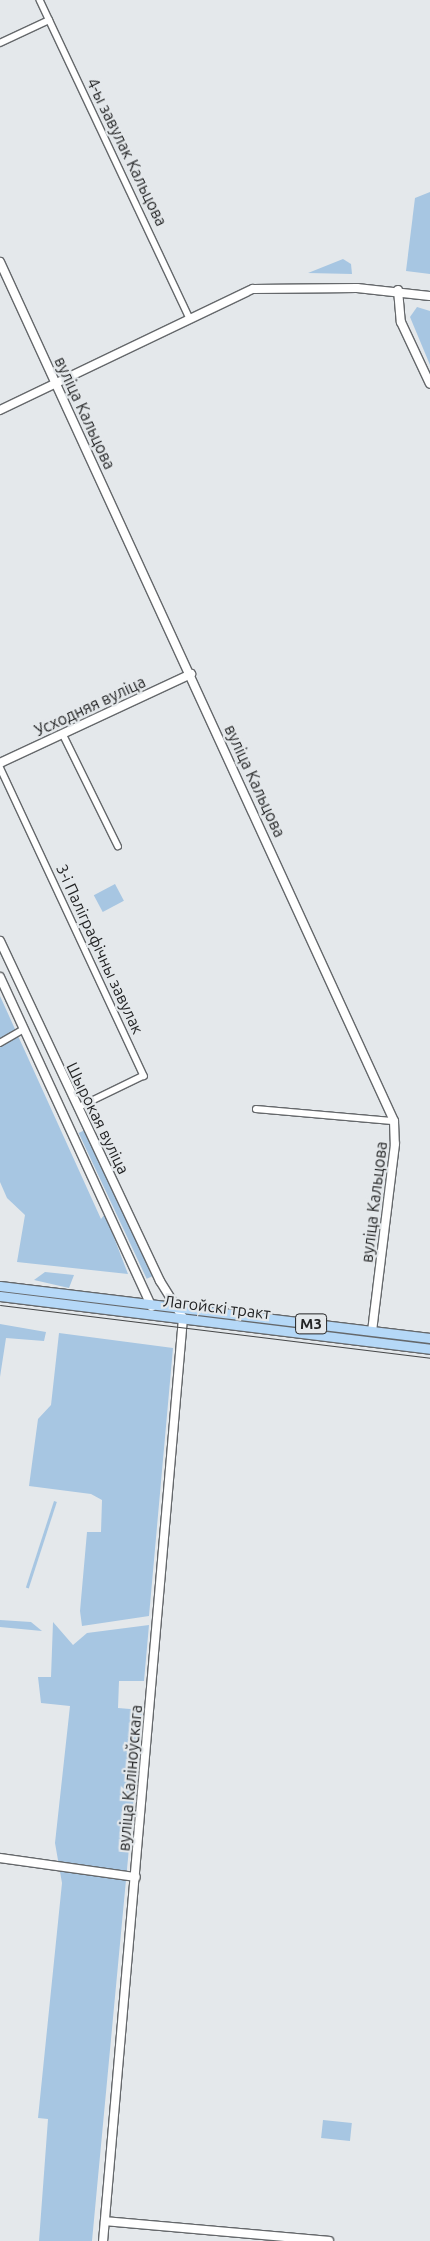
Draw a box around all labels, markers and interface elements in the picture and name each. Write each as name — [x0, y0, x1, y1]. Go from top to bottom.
street label: 4-ы завулак Кальцова — [83, 75, 171, 229]
street label: вуліца Кальцова — [51, 354, 119, 472]
street label: Усходняя вуліца — [31, 672, 149, 740]
street label: вуліца Кальцова — [221, 722, 289, 840]
street label: 3-і Паліграфічны завулак — [52, 861, 148, 1037]
street label: Шырокая вуліца — [63, 1059, 133, 1177]
street label: вуліца Кальцова — [357, 1140, 391, 1264]
street label: Лагойскі тракт — [162, 1291, 272, 1323]
road number: М3 — [295, 1312, 327, 1336]
street label: вуліца Каліноўскага — [114, 1704, 146, 1852]

